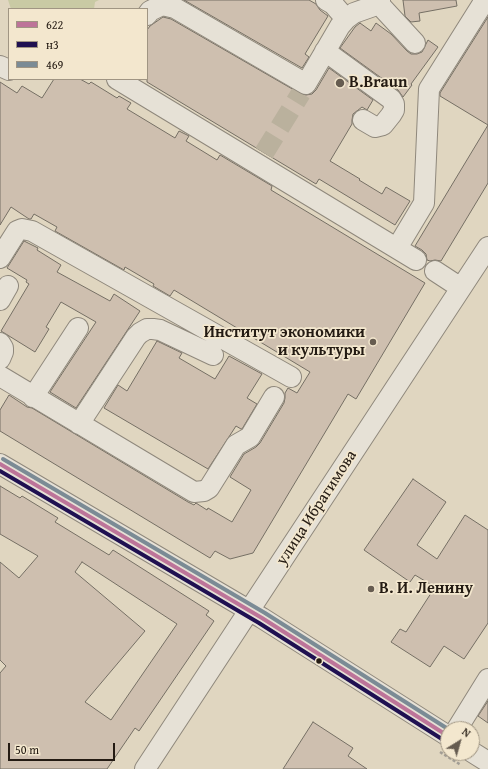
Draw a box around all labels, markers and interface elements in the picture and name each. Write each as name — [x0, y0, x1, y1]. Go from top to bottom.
legend — [8, 8, 148, 80]
text: 622 — [46, 16, 63, 33]
text: н3 — [46, 36, 59, 53]
text: 469 — [46, 56, 63, 73]
place label: B.Braun — [349, 73, 407, 93]
marker: B.Braun — [334, 77, 346, 89]
place label: Институт экономики и культуры — [204, 323, 365, 361]
marker: Институт экономики и культуры — [368, 337, 378, 347]
street label: улица Ибрагимова — [273, 447, 361, 569]
place label: В. И. Ленину — [379, 579, 473, 599]
marker: В. И. Ленину — [366, 584, 376, 594]
unlabelled marker — [314, 656, 324, 666]
north arrow — [440, 721, 480, 761]
text: N — [459, 724, 474, 741]
scale bar — [10, 735, 117, 761]
text: 50 m — [15, 741, 39, 758]

